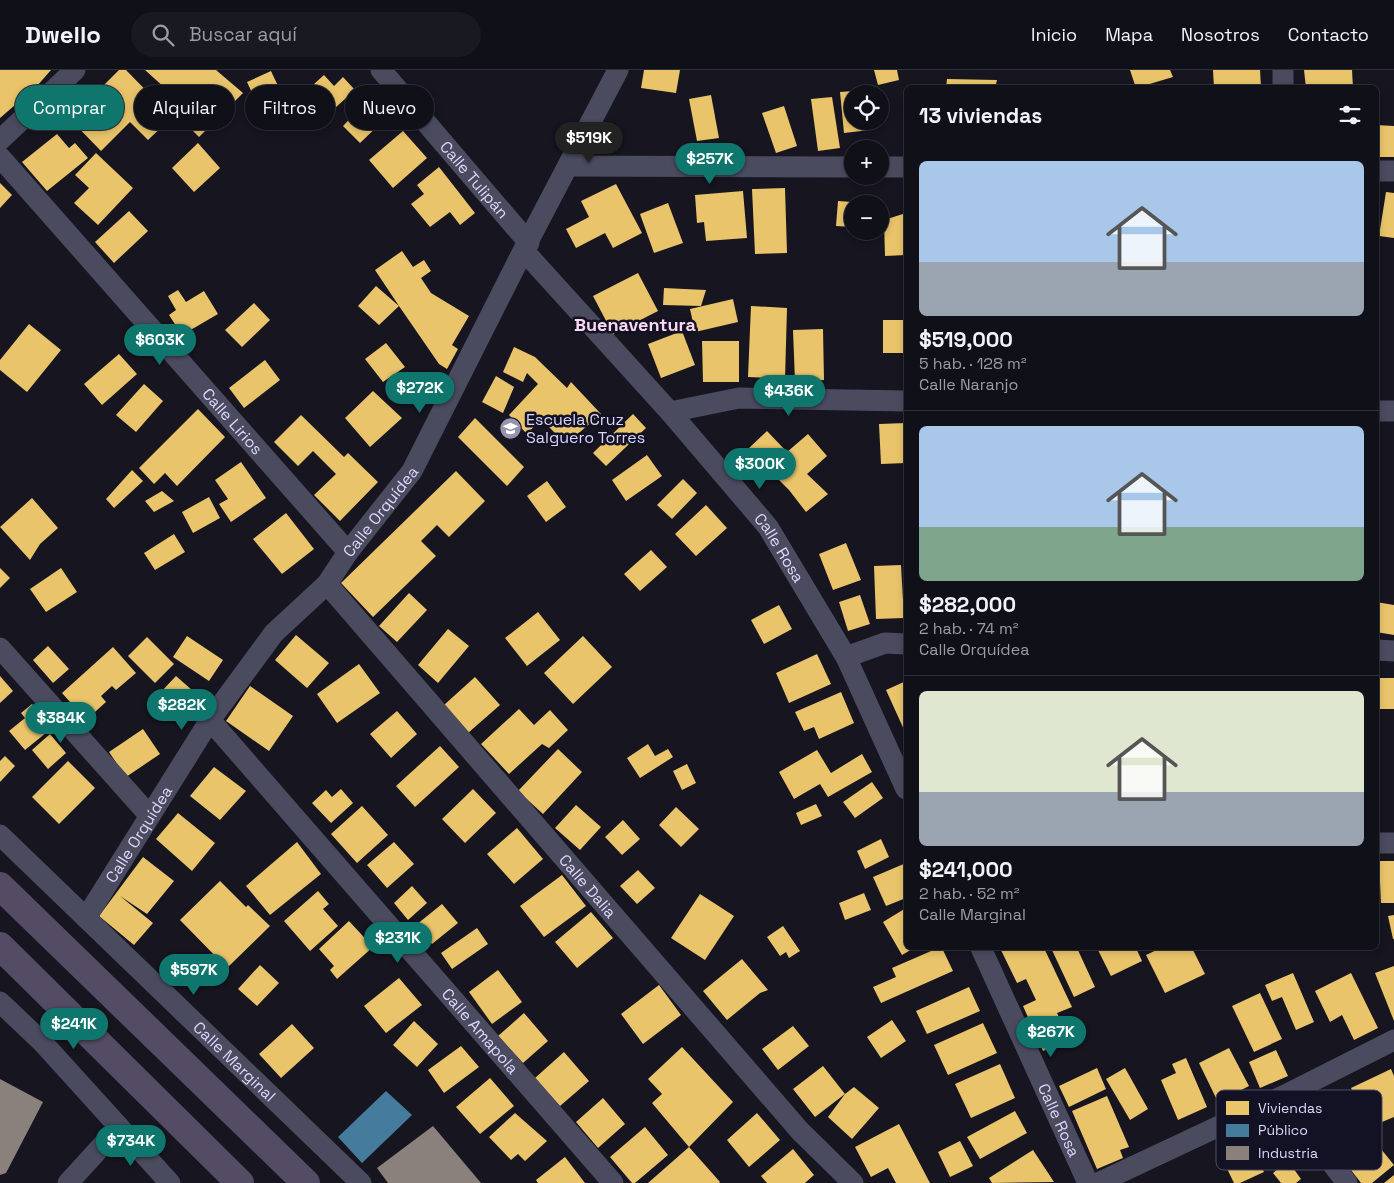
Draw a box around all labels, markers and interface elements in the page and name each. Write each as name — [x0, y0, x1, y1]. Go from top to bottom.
search box — [131, 12, 481, 57]
text: Dwello — [25, 19, 101, 50]
icon: search — [149, 21, 177, 49]
text: Buscar aquí — [189, 22, 297, 47]
text: Inicio — [1031, 23, 1077, 46]
text: Mapa — [1105, 23, 1153, 46]
text: Nosotros — [1181, 23, 1260, 46]
text: Contacto — [1288, 23, 1369, 46]
chip: Comprar — [15, 85, 124, 130]
chip: Alquilar — [134, 85, 235, 130]
chip: Filtros — [245, 85, 335, 130]
chip: Nuevo — [345, 85, 434, 130]
map controls — [844, 85, 889, 240]
button: locate — [844, 85, 889, 130]
icon: filters — [1336, 101, 1364, 129]
text: 13 viviendas — [919, 102, 1042, 129]
pin: $519K — [554, 122, 624, 164]
text: $519K — [566, 127, 612, 148]
street label: Calle Tulipán — [436, 136, 514, 223]
button: + — [844, 140, 889, 185]
pin: $257K — [675, 142, 745, 185]
text: $257K — [686, 148, 734, 169]
icon: home — [1097, 193, 1187, 283]
button: − — [844, 195, 889, 240]
district label: Buenaventura — [574, 313, 697, 336]
pin: $603K — [125, 324, 195, 366]
text: $519,000 — [919, 326, 1013, 353]
text: $603K — [135, 329, 185, 350]
text: 5 hab. · 128 m² — [919, 353, 1027, 374]
pin: $272K — [385, 372, 455, 414]
pin: $436K — [754, 374, 824, 417]
text: Calle Naranjo — [919, 374, 1018, 395]
text: $272K — [396, 377, 444, 398]
text: $436K — [764, 380, 814, 401]
street label: Calle Lirios — [198, 383, 268, 459]
place label: Escuela Cruz Salguero Torres — [526, 409, 645, 448]
school or university icon: Escuela Cruz Salguero Torres — [498, 416, 522, 440]
pin: $300K — [725, 448, 795, 490]
text: $300K — [735, 453, 785, 474]
icon: home — [1097, 459, 1187, 549]
street label: Calle Orquídea — [338, 461, 423, 561]
street label: Calle Rosa — [750, 508, 809, 586]
text: $282,000 — [919, 591, 1016, 618]
text: 2 hab. · 74 m² — [919, 618, 1019, 639]
text: Calle Orquídea — [919, 639, 1029, 660]
pin: $282K — [147, 688, 217, 731]
text: $282K — [158, 694, 206, 715]
pin: $384K — [26, 702, 96, 744]
text: $384K — [36, 707, 86, 728]
icon: home — [1097, 724, 1187, 814]
street label: Calle Orquídea — [100, 782, 177, 886]
street label: Calle Dalia — [555, 850, 621, 922]
text: $241,000 — [919, 856, 1013, 883]
text: 2 hab. · 52 m² — [919, 883, 1020, 904]
text: Calle Marginal — [919, 904, 1026, 925]
pin: $231K — [363, 922, 433, 964]
text: $231K — [375, 927, 421, 948]
pin: $597K — [159, 954, 229, 996]
text: $597K — [170, 959, 218, 980]
street label: Calle Amapola — [437, 983, 524, 1078]
pin: $241K — [39, 1008, 109, 1050]
text: $241K — [51, 1013, 97, 1034]
pin: $267K — [1016, 1016, 1086, 1058]
street label: Calle Marginal — [189, 1017, 280, 1106]
text: $267K — [1027, 1021, 1075, 1042]
street label: Calle Rosa — [1033, 1080, 1085, 1160]
legend — [1216, 1090, 1382, 1170]
text: Viviendas — [1258, 1099, 1322, 1117]
text: Público — [1258, 1121, 1308, 1139]
pin: $734K — [96, 1124, 166, 1167]
text: $734K — [107, 1130, 155, 1151]
text: Industria — [1258, 1144, 1318, 1162]

